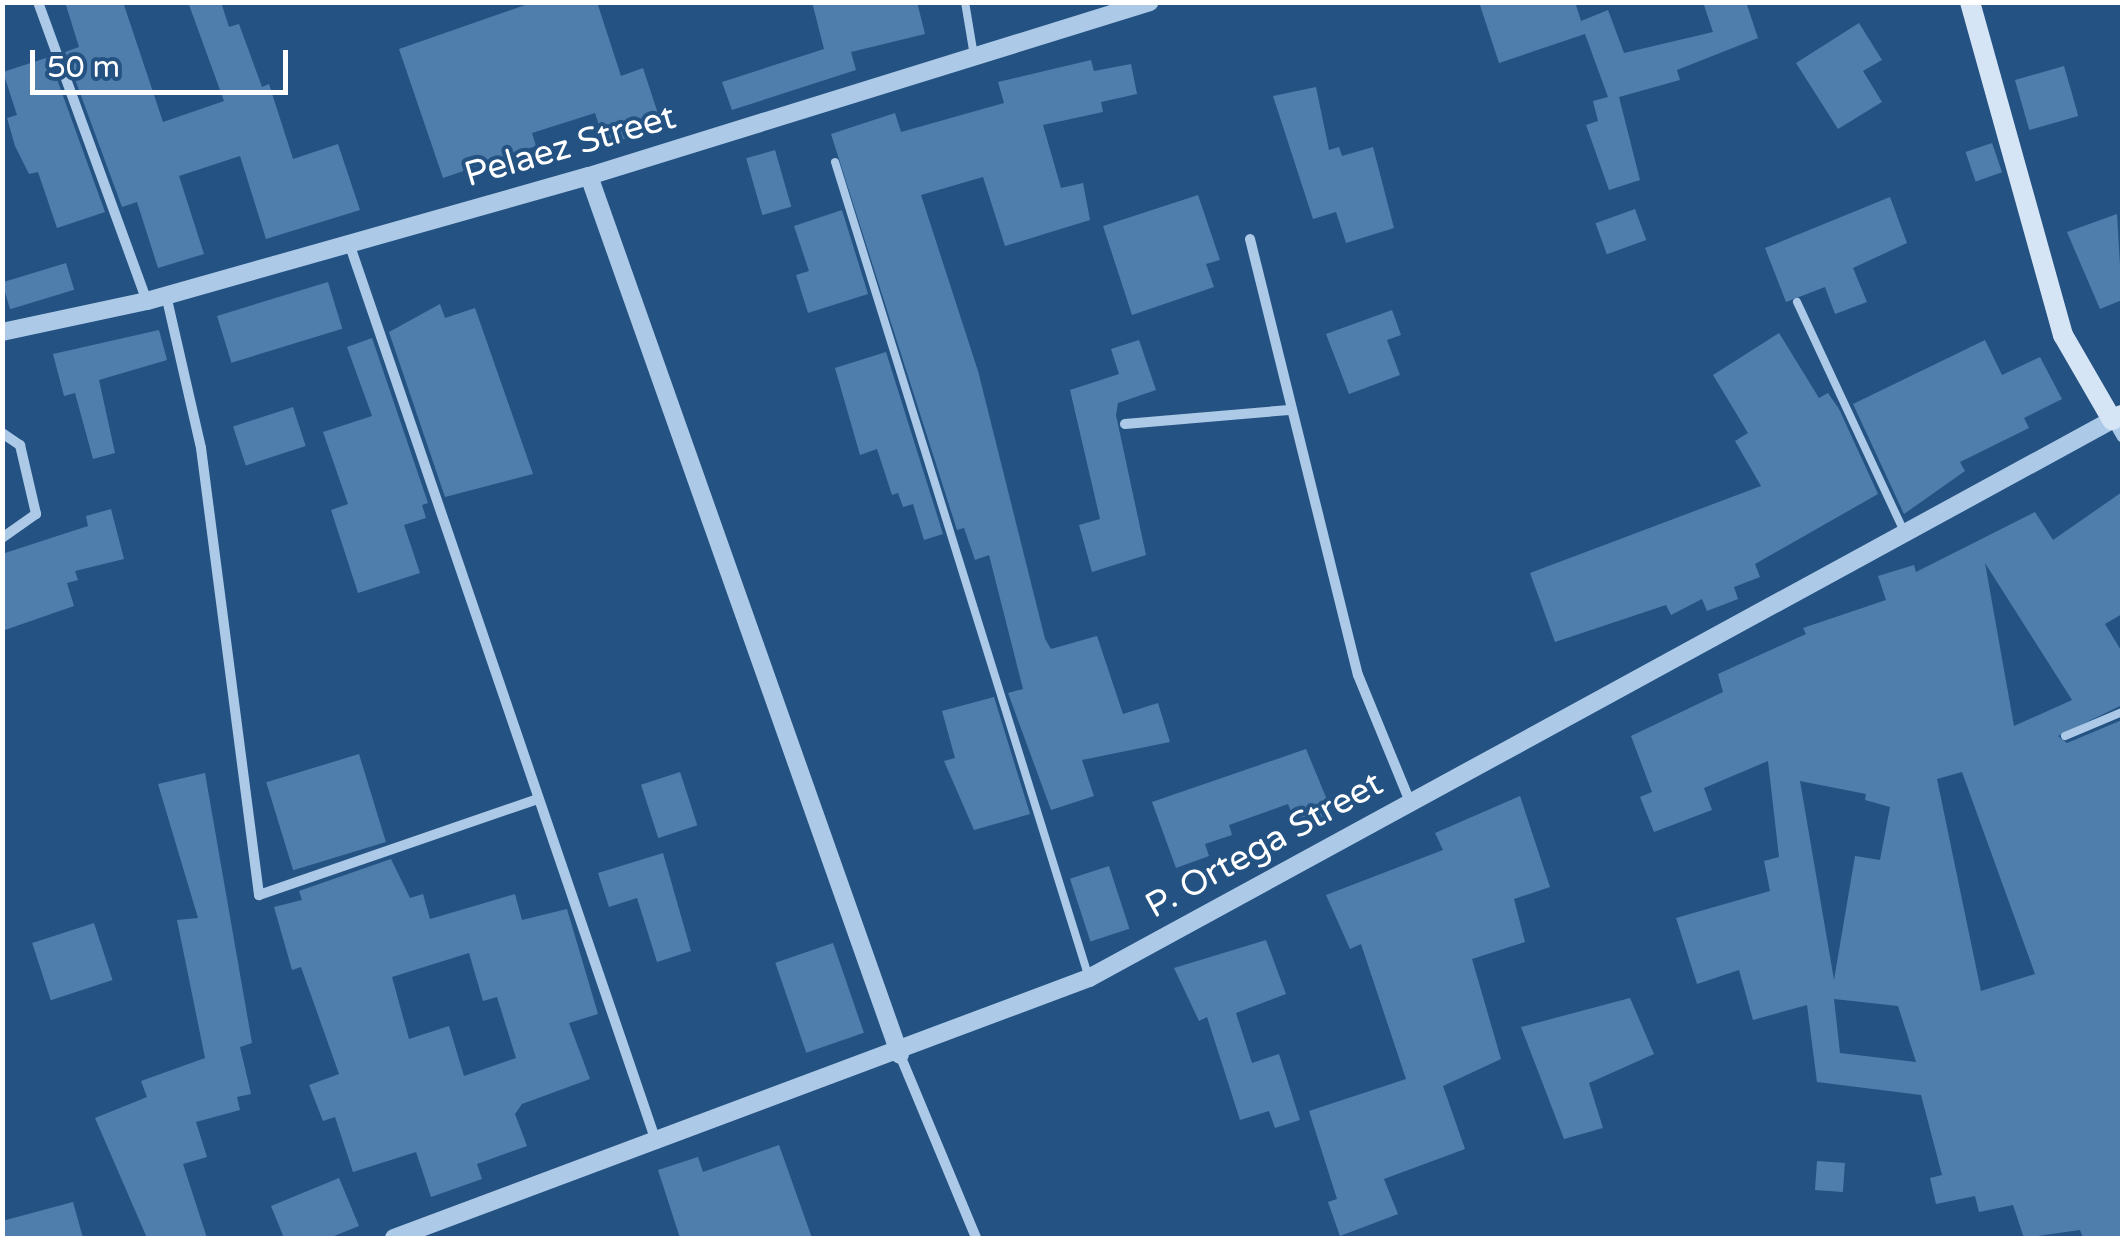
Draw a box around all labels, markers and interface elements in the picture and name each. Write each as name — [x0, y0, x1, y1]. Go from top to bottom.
scale bar — [35, 30, 292, 92]
text: 50 m — [47, 49, 120, 86]
street label: Pelaez Street — [460, 96, 680, 196]
street label: P. Ortega Street — [1138, 763, 1390, 927]

